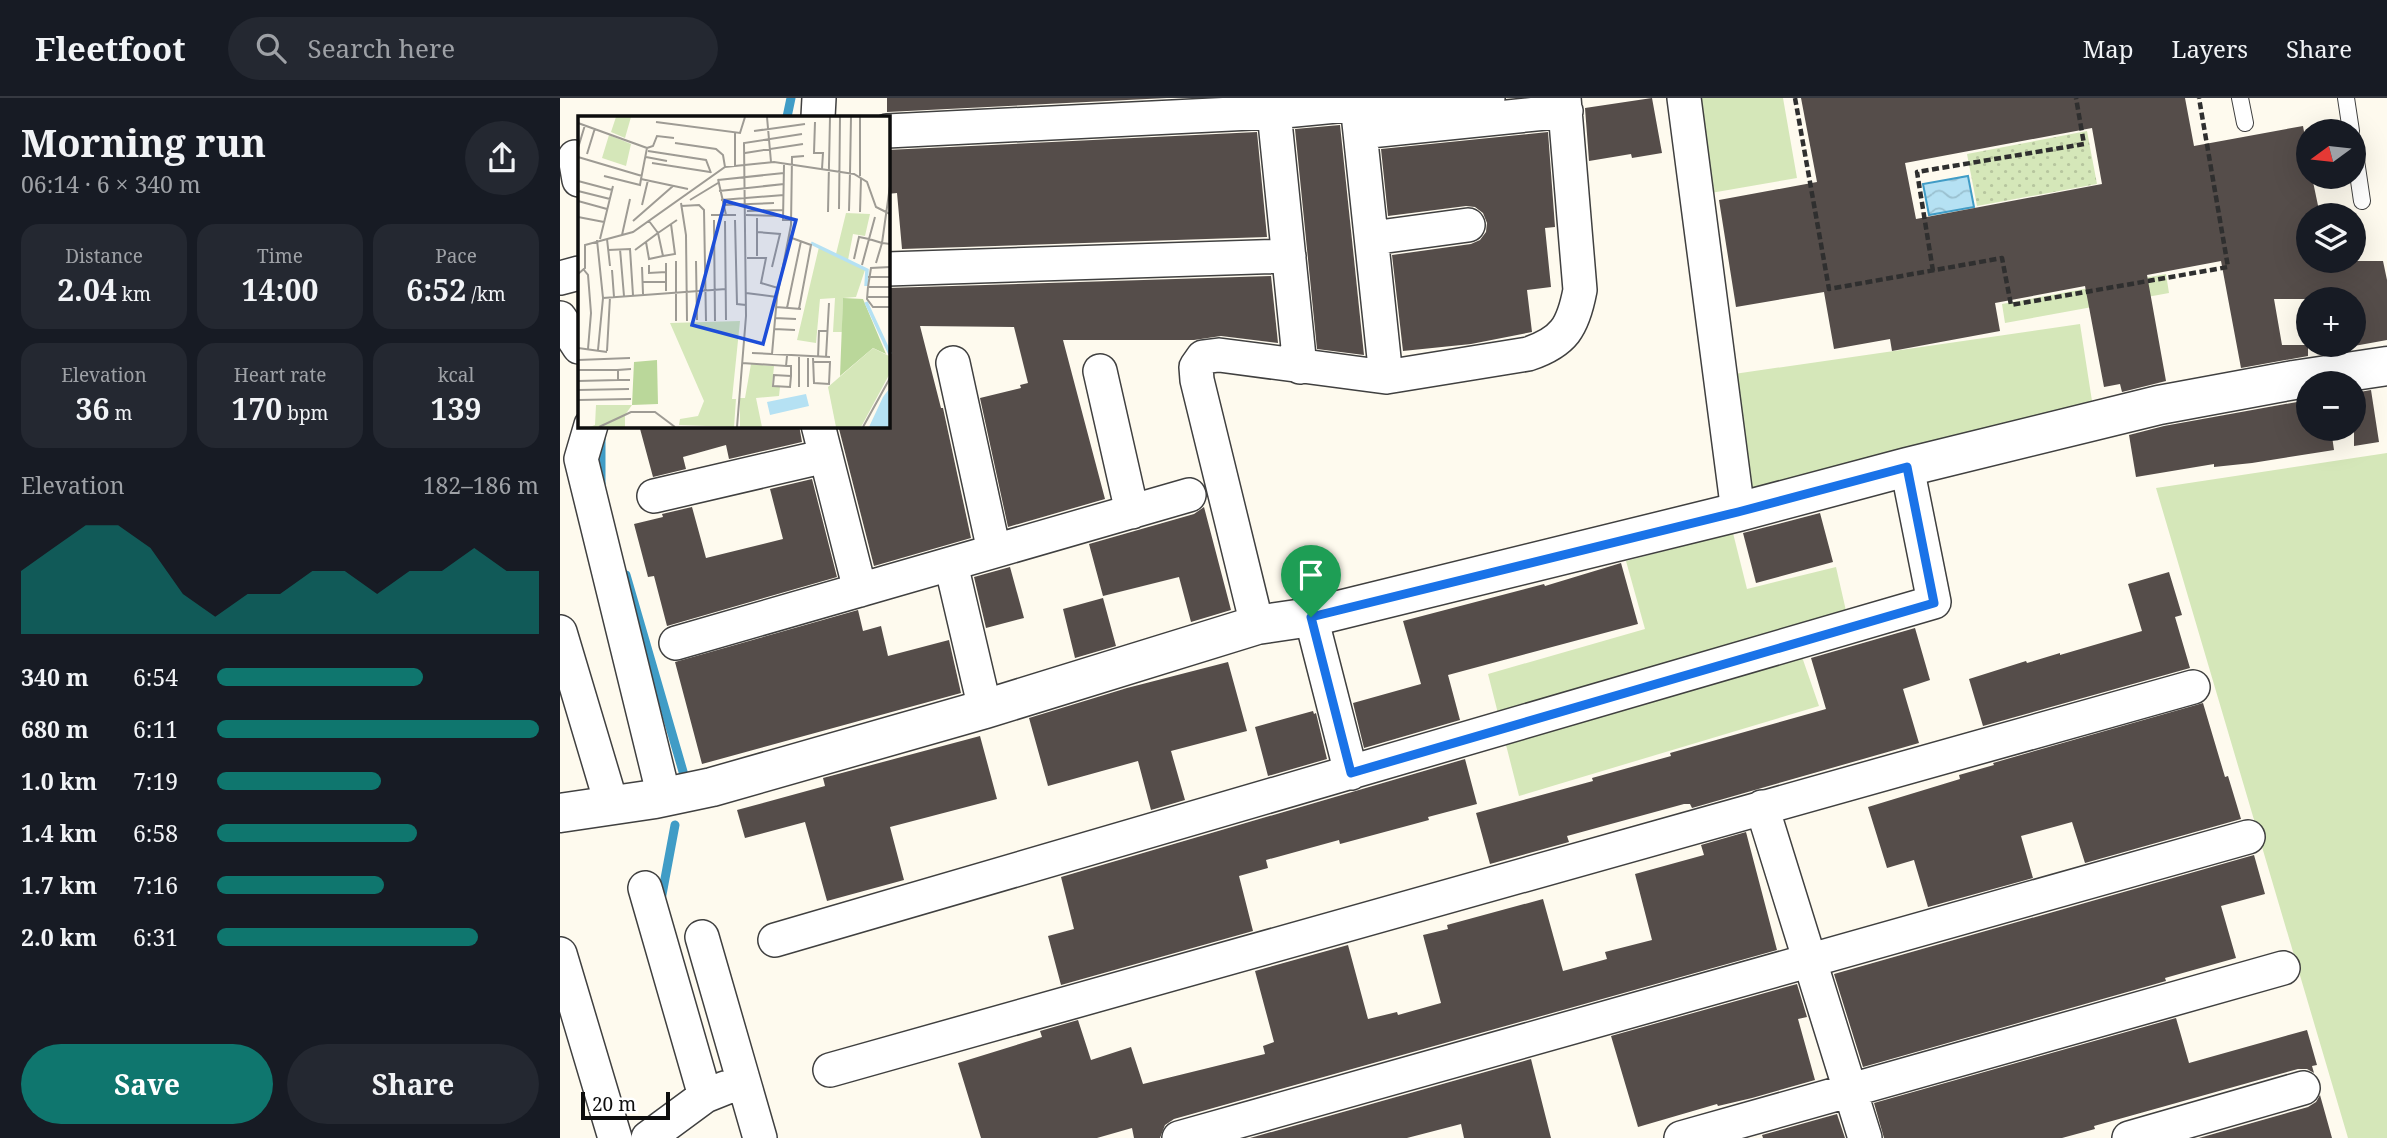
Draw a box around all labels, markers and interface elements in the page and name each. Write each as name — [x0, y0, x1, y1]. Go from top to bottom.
search box — [228, 17, 718, 80]
text: Fleetfoot — [35, 26, 186, 71]
icon: search — [252, 29, 290, 67]
text: Search here — [308, 30, 455, 66]
text: Map — [2083, 32, 2134, 65]
text: Layers — [2172, 32, 2248, 65]
text: Share — [2286, 32, 2352, 65]
text: Morning run — [21, 116, 266, 168]
inset map — [578, 116, 889, 427]
north arrow — [2296, 119, 2366, 189]
map controls — [2296, 119, 2366, 441]
button: share — [465, 121, 539, 195]
text: 06:14 · 6 × 340 m — [21, 168, 201, 200]
button: layers — [2296, 203, 2366, 273]
text: Distance — [65, 243, 143, 269]
text: Time — [257, 243, 303, 269]
text: Pace — [435, 243, 477, 269]
text: 2.04 — [57, 269, 117, 310]
text: 14:00 — [242, 269, 318, 310]
text: 6:52 — [406, 269, 466, 310]
text: km — [117, 281, 151, 307]
text: /km — [466, 281, 506, 307]
button: + — [2296, 287, 2366, 357]
text: Elevation — [61, 362, 147, 388]
text: Heart rate — [234, 362, 326, 388]
text: kcal — [438, 362, 474, 388]
button: − — [2296, 371, 2366, 441]
text: 36 — [76, 388, 110, 429]
text: 170 — [231, 388, 282, 429]
text: 139 — [431, 388, 481, 429]
text: m — [110, 400, 132, 426]
text: bpm — [282, 400, 329, 426]
text: Elevation — [21, 469, 125, 501]
text: 182–186 m — [423, 469, 539, 501]
pin — [1281, 545, 1341, 617]
icon: arrive — [1292, 556, 1330, 594]
text: 340 m — [21, 661, 89, 693]
text: 6:54 — [133, 661, 178, 693]
text: 680 m — [21, 713, 89, 745]
text: 6:11 — [133, 713, 178, 745]
text: 1.0 km — [21, 765, 97, 797]
text: 7:19 — [133, 765, 178, 797]
text: 1.4 km — [21, 817, 97, 849]
text: 6:58 — [133, 817, 178, 849]
text: 1.7 km — [21, 869, 97, 901]
text: 7:16 — [133, 869, 178, 901]
text: 2.0 km — [21, 921, 97, 953]
text: 6:31 — [133, 921, 178, 953]
button: Save — [21, 1044, 273, 1124]
button: Share — [287, 1044, 539, 1124]
scale bar — [581, 1089, 670, 1121]
text: 20 m — [592, 1091, 636, 1117]

